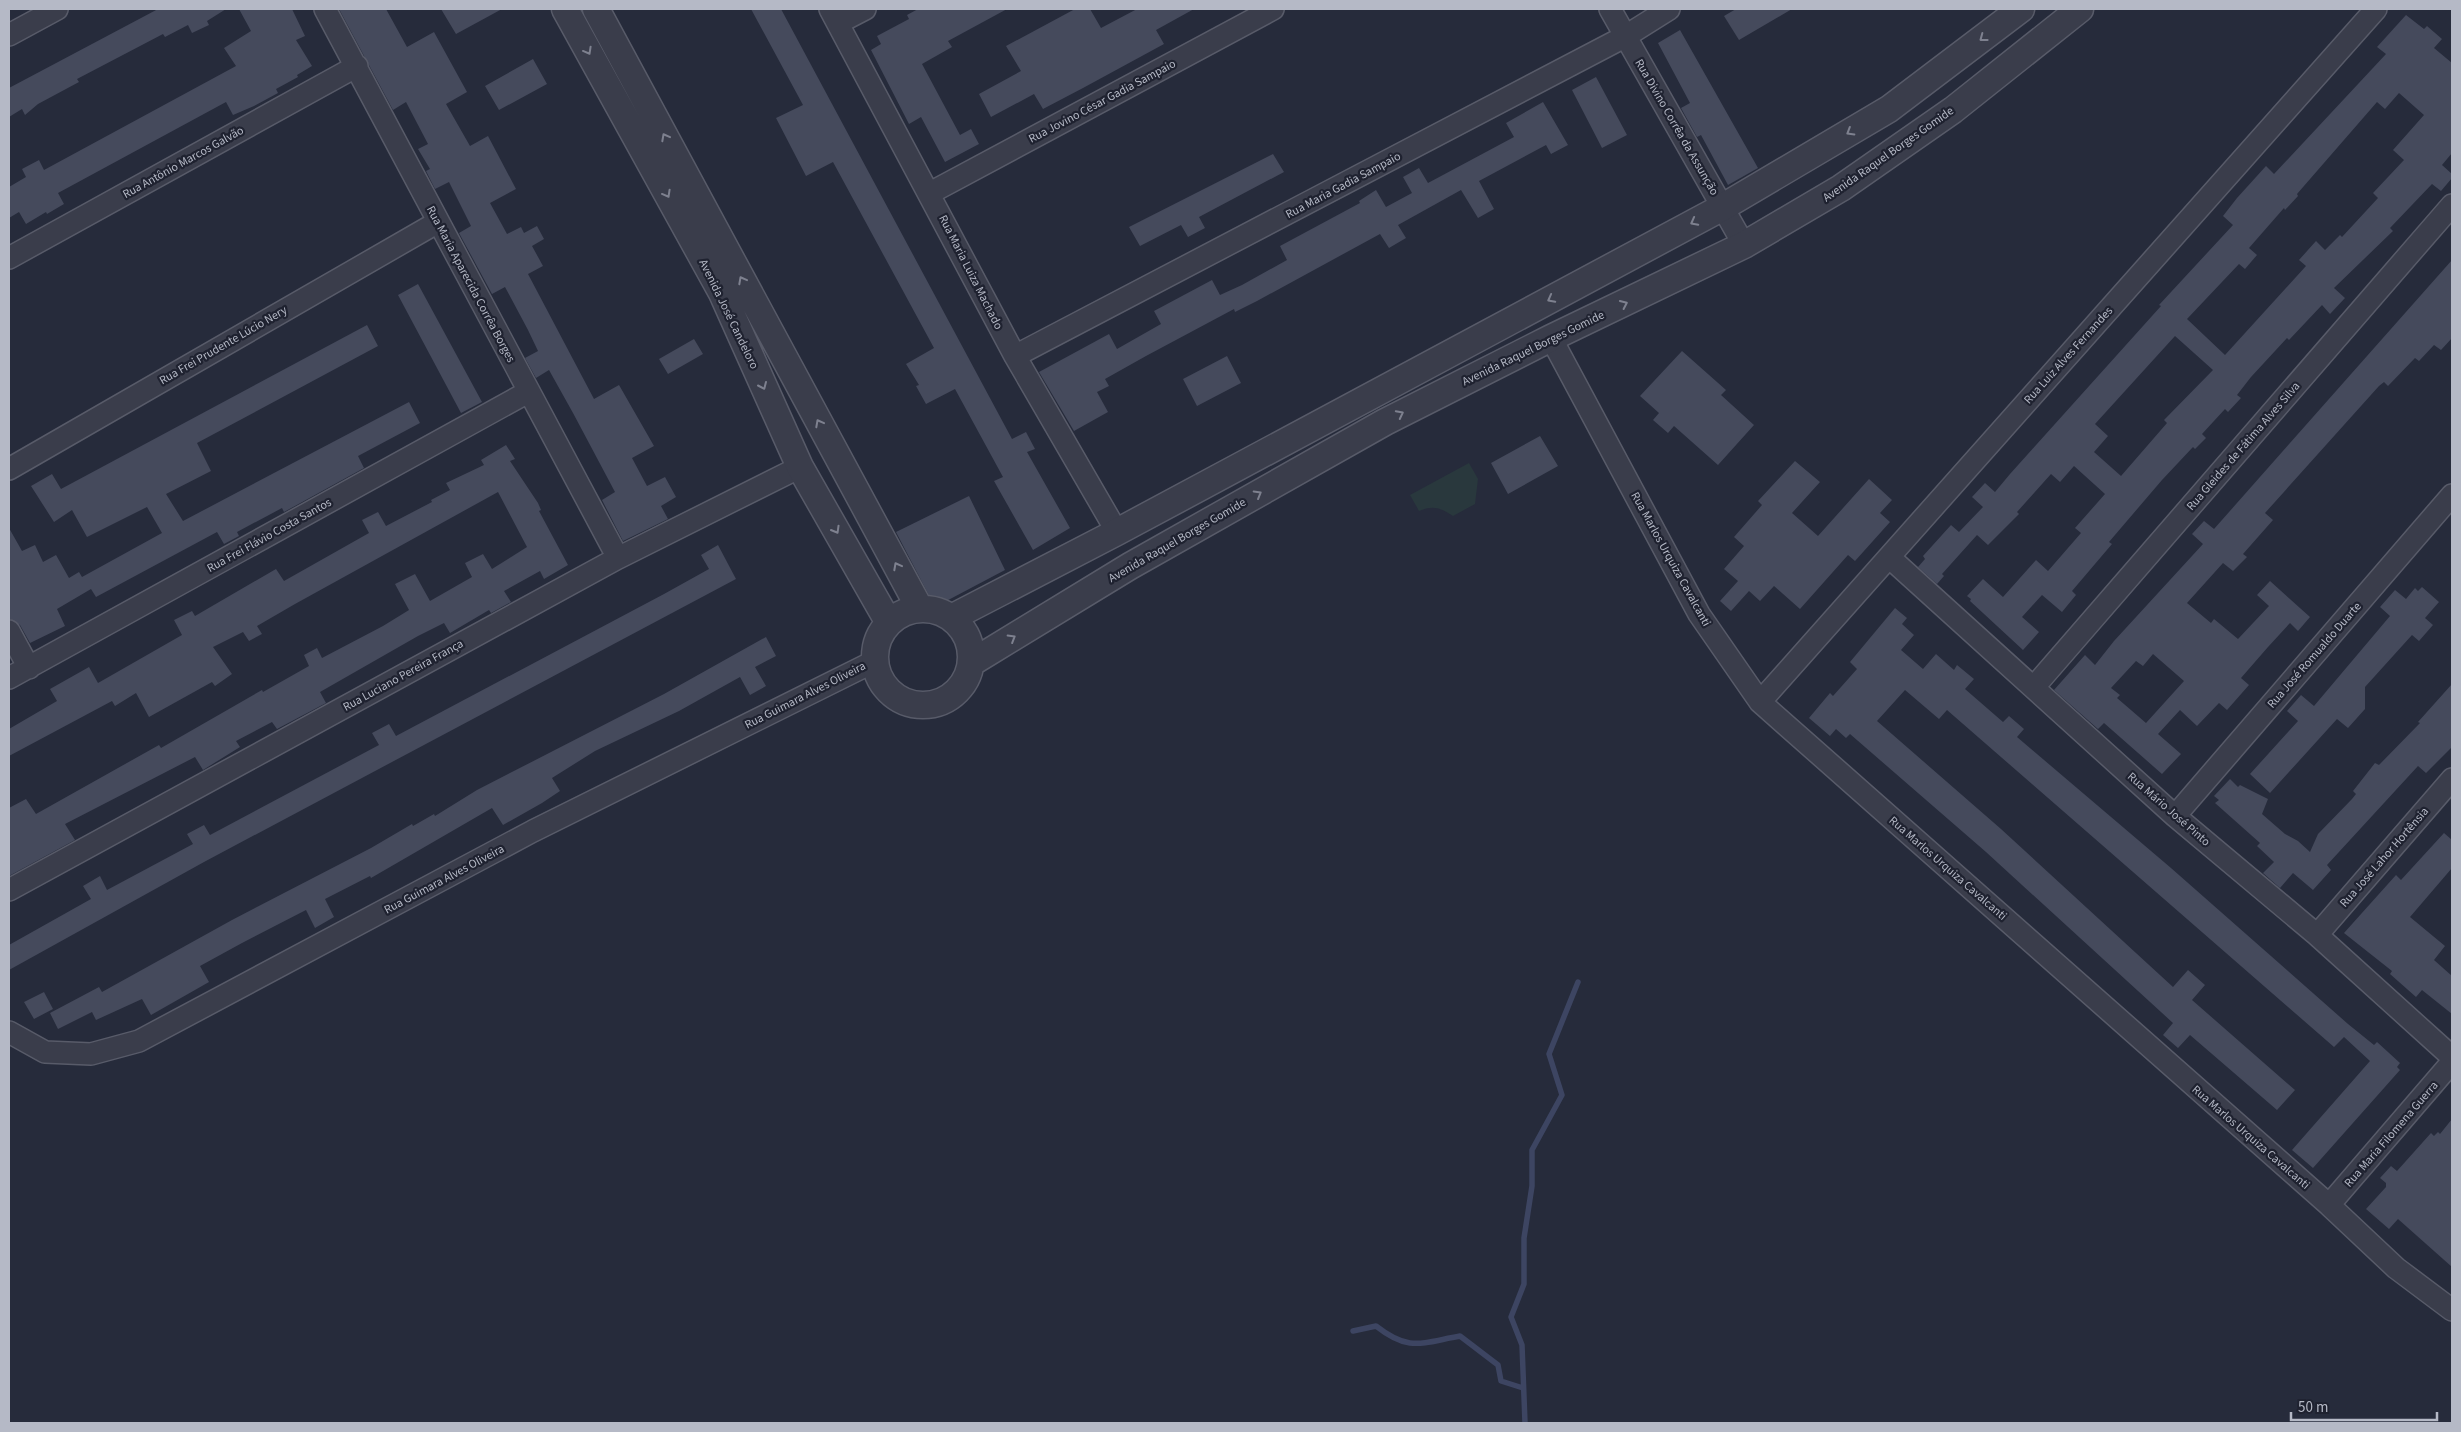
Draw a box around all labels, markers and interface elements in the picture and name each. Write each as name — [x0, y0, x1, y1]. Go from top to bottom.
one-way arrow — [1980, 33, 1989, 41]
one-way arrow — [582, 46, 592, 55]
street label: Rua Jovino César Gadia Sampaio — [1026, 55, 1179, 148]
street label: Rua Divino Corrêa da Assunção — [1630, 56, 1723, 199]
street label: Avenida Raquel Borges Gomide — [1819, 103, 1957, 206]
street label: Rua Antônio Marcos Galvão — [120, 122, 247, 203]
one-way arrow — [1847, 125, 1856, 135]
one-way arrow — [661, 133, 671, 142]
street label: Rua Maria Gadia Sampaio — [1283, 148, 1404, 223]
one-way arrow — [661, 188, 671, 197]
street label: Rua Maria Aparecida Corrêa Borges — [422, 203, 519, 365]
street label: Rua Maria Luiza Machado — [934, 212, 1007, 332]
one-way arrow — [1691, 216, 1700, 226]
street label: Avenida José Candeloro — [695, 256, 763, 372]
one-way arrow — [738, 276, 748, 285]
one-way arrow — [1548, 293, 1557, 303]
one-way arrow — [1619, 300, 1628, 310]
street label: Rua Frei Prudente Lúcio Nery — [156, 302, 291, 389]
street label: Rua Luiz Alves Fernandes — [2020, 303, 2117, 408]
street label: Avenida Raquel Borges Gomide — [1459, 307, 1607, 390]
street label: Rua Gleides de Fátima Alves Silva — [2183, 378, 2304, 514]
one-way arrow — [757, 381, 768, 390]
one-way arrow — [1394, 411, 1403, 421]
one-way arrow — [816, 419, 826, 428]
street label: Rua Marlos Urquiza Cavalcanti — [1626, 489, 1715, 630]
one-way arrow — [1253, 490, 1262, 500]
street label: Rua Frei Flávio Costa Santos — [204, 494, 335, 577]
street label: Avenida Raquel Borges Gomide — [1105, 494, 1249, 587]
one-way arrow — [830, 525, 840, 534]
one-way arrow — [893, 562, 903, 571]
street label: Rua José Romualdo Duarte — [2263, 598, 2365, 712]
street label: Rua Luciano Pereira França — [340, 635, 467, 716]
one-way arrow — [1007, 635, 1016, 645]
street label: Rua Guimara Alves Oliveira — [742, 657, 869, 733]
street label: Rua Mário José Pinto — [2124, 769, 2214, 850]
street label: Rua José Lahor Hortênsia — [2336, 804, 2433, 911]
street label: Rua Marlos Urquiza Cavalcanti — [1885, 812, 2010, 924]
street label: Rua Guimara Alves Oliveira — [381, 841, 507, 918]
street label: Rua Maria Filomena Guerra — [2341, 1078, 2442, 1191]
street label: Rua Marlos Urquiza Cavalcanti — [2188, 1081, 2313, 1193]
scale bar — [2291, 1390, 2437, 1422]
text: 50 m — [2298, 1397, 2328, 1418]

